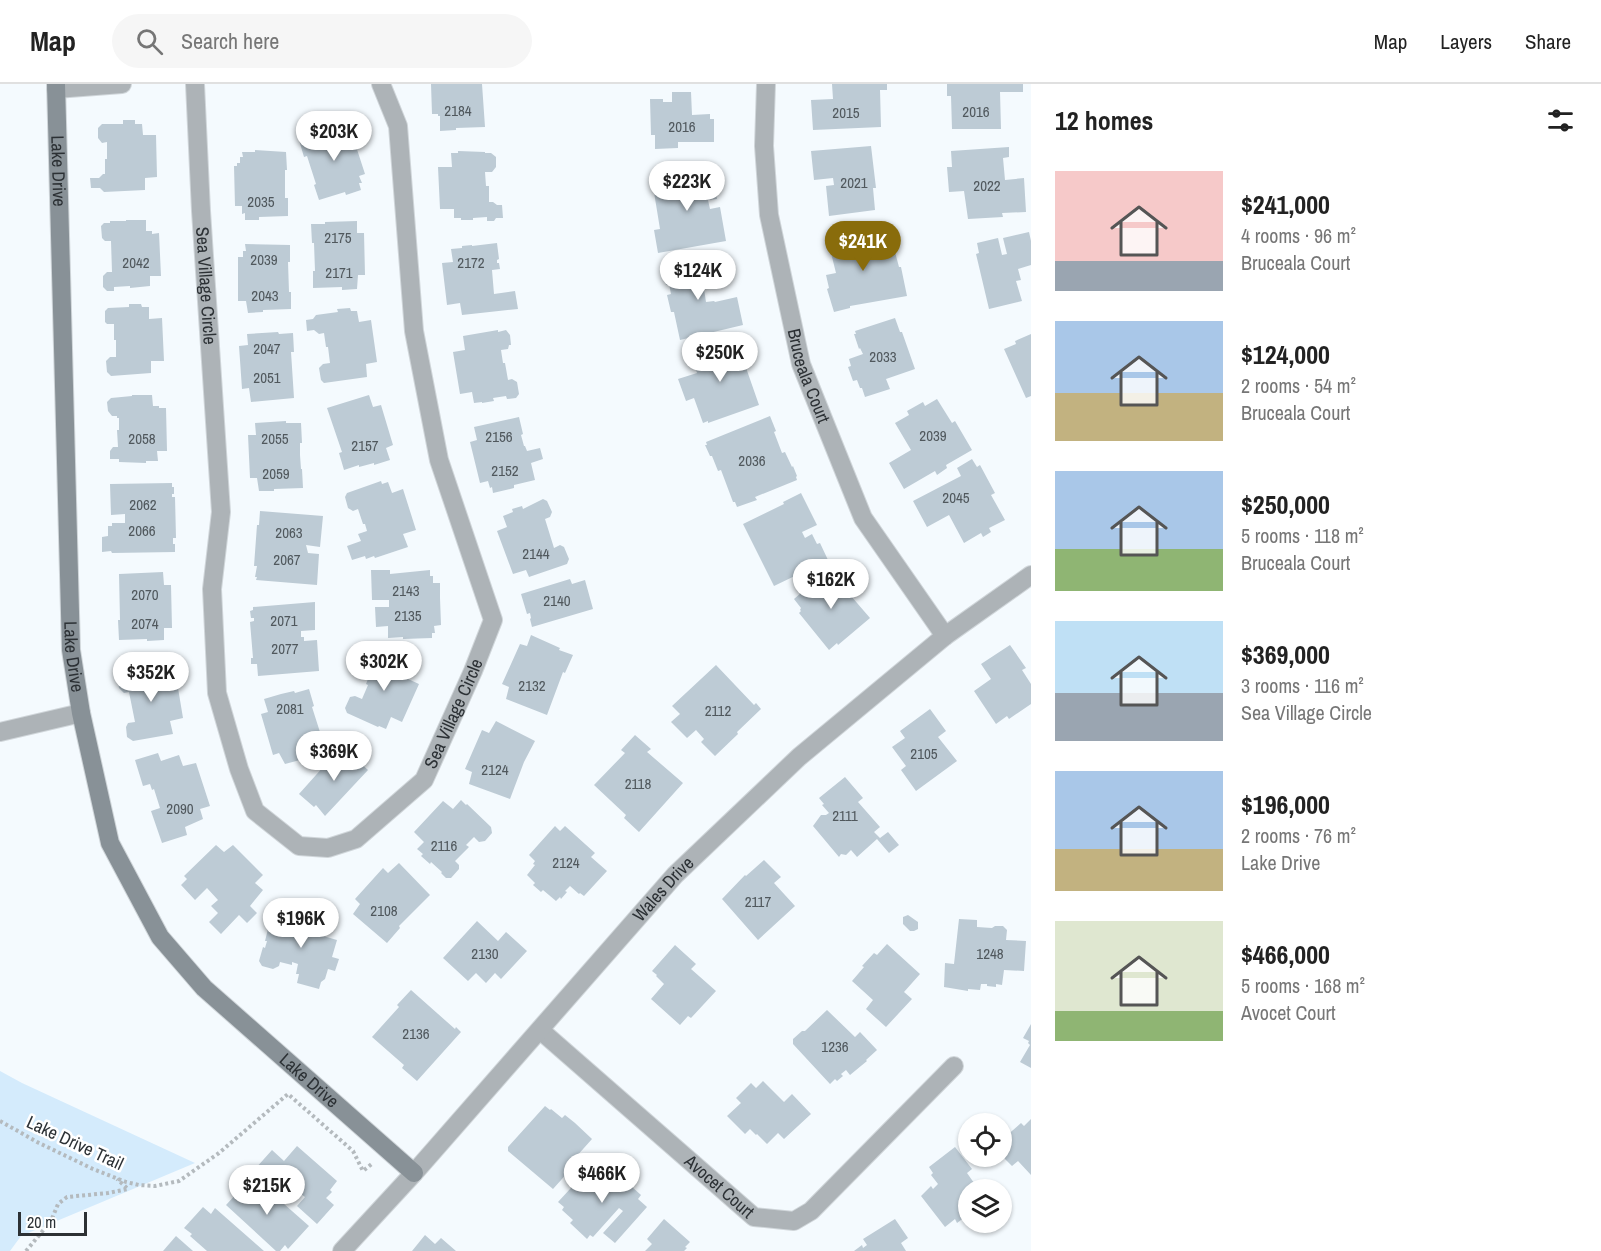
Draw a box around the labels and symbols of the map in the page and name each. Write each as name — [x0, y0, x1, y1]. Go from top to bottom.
house number: 2184 — [444, 100, 472, 121]
house number: 2016 — [962, 101, 990, 122]
house number: 2015 — [832, 102, 860, 123]
pin: $203K — [292, 111, 376, 162]
house number: 2016 — [668, 116, 696, 137]
street label: Lake Drive — [45, 135, 72, 207]
pin: $223K — [645, 161, 729, 212]
house number: 2021 — [840, 172, 868, 193]
house number: 2022 — [973, 175, 1001, 196]
house number: 2035 — [247, 191, 275, 212]
pin: $241K — [821, 221, 905, 272]
street label: Sea Village Circle — [190, 226, 223, 345]
house number: 2175 — [324, 227, 352, 248]
house number: 2039 — [250, 249, 278, 270]
pin: $124K — [656, 250, 740, 301]
house number: 2042 — [122, 252, 150, 273]
house number: 2172 — [457, 252, 485, 273]
house number: 2171 — [325, 262, 353, 283]
house number: 2043 — [251, 285, 279, 306]
street label: Bruceala Court — [782, 326, 836, 427]
pin: $250K — [678, 332, 762, 383]
house number: 2047 — [253, 338, 281, 359]
house number: 2033 — [869, 346, 897, 367]
house number: 2051 — [253, 367, 281, 388]
house number: 2039 — [919, 425, 947, 446]
house number: 2156 — [485, 426, 513, 447]
house number: 2058 — [128, 428, 156, 449]
house number: 2055 — [261, 428, 289, 449]
house number: 2157 — [351, 435, 379, 456]
house number: 2036 — [738, 450, 766, 471]
house number: 2152 — [491, 460, 519, 481]
house number: 2059 — [262, 463, 290, 484]
house number: 2045 — [942, 487, 970, 508]
house number: 2062 — [129, 494, 157, 515]
house number: 2066 — [128, 520, 156, 541]
house number: 2063 — [275, 522, 303, 543]
house number: 2144 — [522, 543, 550, 564]
house number: 2067 — [273, 549, 301, 570]
pin: $162K — [789, 559, 873, 610]
house number: 2143 — [392, 580, 420, 601]
house number: 2070 — [131, 584, 159, 605]
house number: 2140 — [543, 590, 571, 611]
house number: 2135 — [394, 605, 422, 626]
house number: 2071 — [270, 610, 298, 631]
house number: 2074 — [131, 613, 159, 634]
street label: Lake Drive — [58, 621, 91, 694]
house number: 2077 — [271, 638, 299, 659]
pin: $302K — [342, 641, 426, 692]
pin: $352K — [109, 652, 193, 703]
street label: Sea Village Circle — [418, 655, 489, 772]
house number: 2132 — [518, 675, 546, 696]
house number: 2081 — [276, 698, 304, 719]
house number: 2112 — [705, 700, 731, 721]
pin: $369K — [292, 731, 376, 782]
house number: 2105 — [910, 743, 938, 764]
house number: 2124 — [481, 759, 509, 780]
house number: 2118 — [625, 773, 651, 794]
house number: 2090 — [166, 798, 194, 819]
house number: 2111 — [832, 805, 858, 826]
house number: 2116 — [431, 835, 457, 856]
street label: Wales Drive — [627, 851, 699, 927]
house number: 2124 — [552, 852, 580, 873]
house number: 2117 — [745, 891, 771, 912]
pin: $196K — [259, 898, 343, 949]
house number: 2108 — [370, 900, 398, 921]
house number: 2130 — [471, 943, 499, 964]
house number: 1248 — [976, 943, 1004, 964]
house number: 2136 — [402, 1023, 430, 1044]
house number: 1236 — [821, 1036, 849, 1057]
street label: Lake Drive — [274, 1047, 344, 1113]
street label: Lake Drive Trail — [23, 1109, 128, 1176]
street label: Avocet Court — [679, 1148, 760, 1224]
pin: $466K — [560, 1153, 644, 1204]
pin: $215K — [225, 1165, 309, 1216]
scale bar — [18, 1209, 87, 1236]

